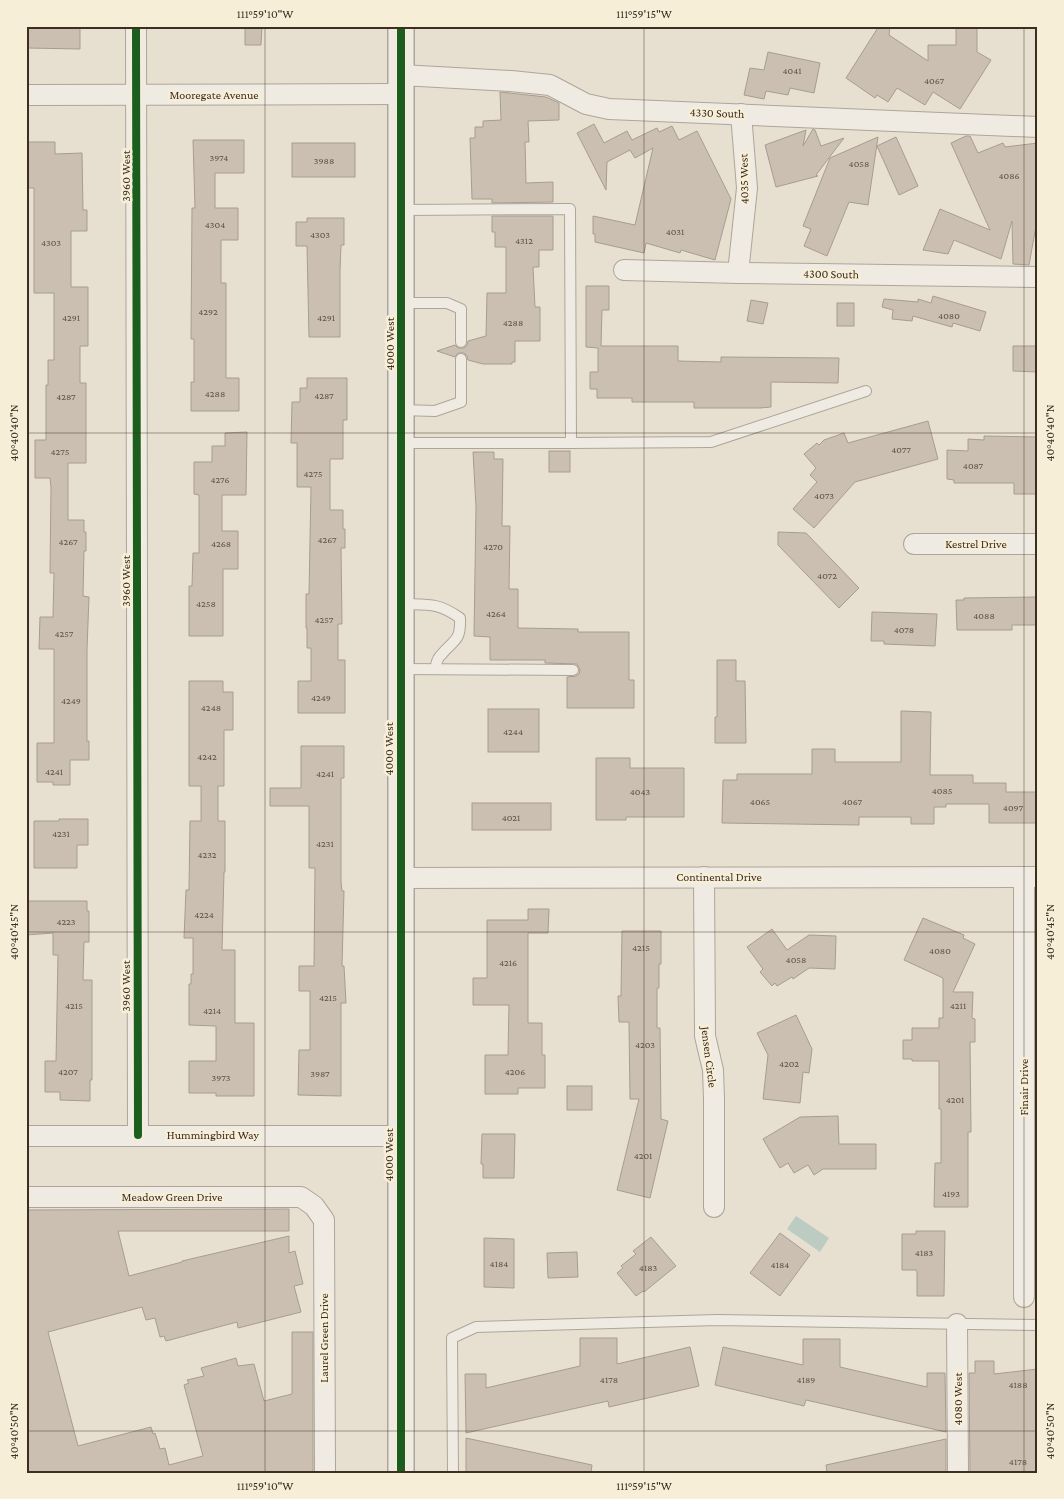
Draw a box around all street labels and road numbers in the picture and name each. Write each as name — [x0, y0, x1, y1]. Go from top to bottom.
street label: Mooregate Avenue — [169, 88, 259, 102]
street label: 4330 South — [689, 105, 745, 121]
street label: 3960 West — [119, 149, 133, 202]
street label: 4035 West — [737, 152, 751, 205]
street label: 4300 South — [803, 267, 860, 281]
street label: 4000 West — [383, 316, 397, 371]
street label: Kestrel Drive — [945, 537, 1007, 551]
street label: 3960 West — [119, 554, 133, 607]
street label: 4000 West — [382, 721, 396, 776]
street label: Continental Drive — [676, 870, 762, 884]
street label: 3960 West — [119, 959, 133, 1012]
street label: Jensen Circle — [698, 1025, 720, 1088]
street label: Finair Drive — [1017, 1059, 1031, 1115]
street label: 4000 West — [382, 1127, 396, 1182]
street label: Hummingbird Way — [167, 1128, 260, 1142]
street label: Meadow Green Drive — [121, 1190, 223, 1204]
street label: Laurel Green Drive — [317, 1293, 331, 1383]
street label: 4080 West — [951, 1372, 965, 1425]

